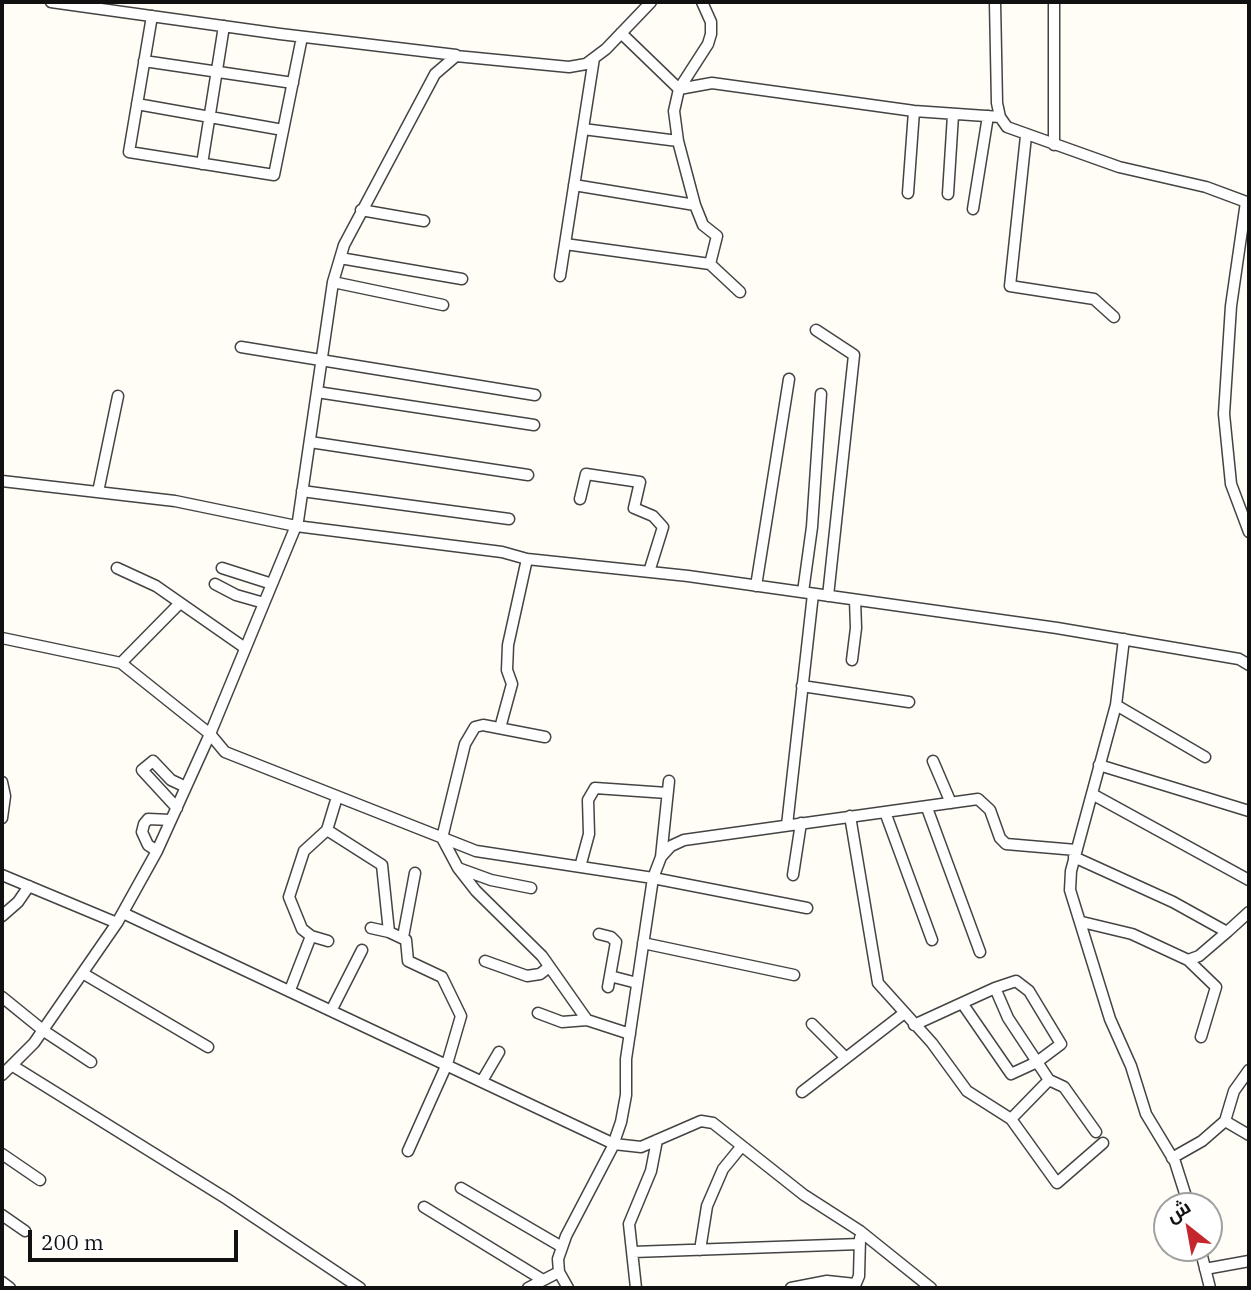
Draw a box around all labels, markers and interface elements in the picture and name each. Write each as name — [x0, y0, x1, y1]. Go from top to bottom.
north arrow — [1153, 1192, 1223, 1262]
text: ش — [1162, 1194, 1195, 1227]
scale bar — [32, 1216, 242, 1260]
text: 200 m — [41, 1228, 104, 1256]

